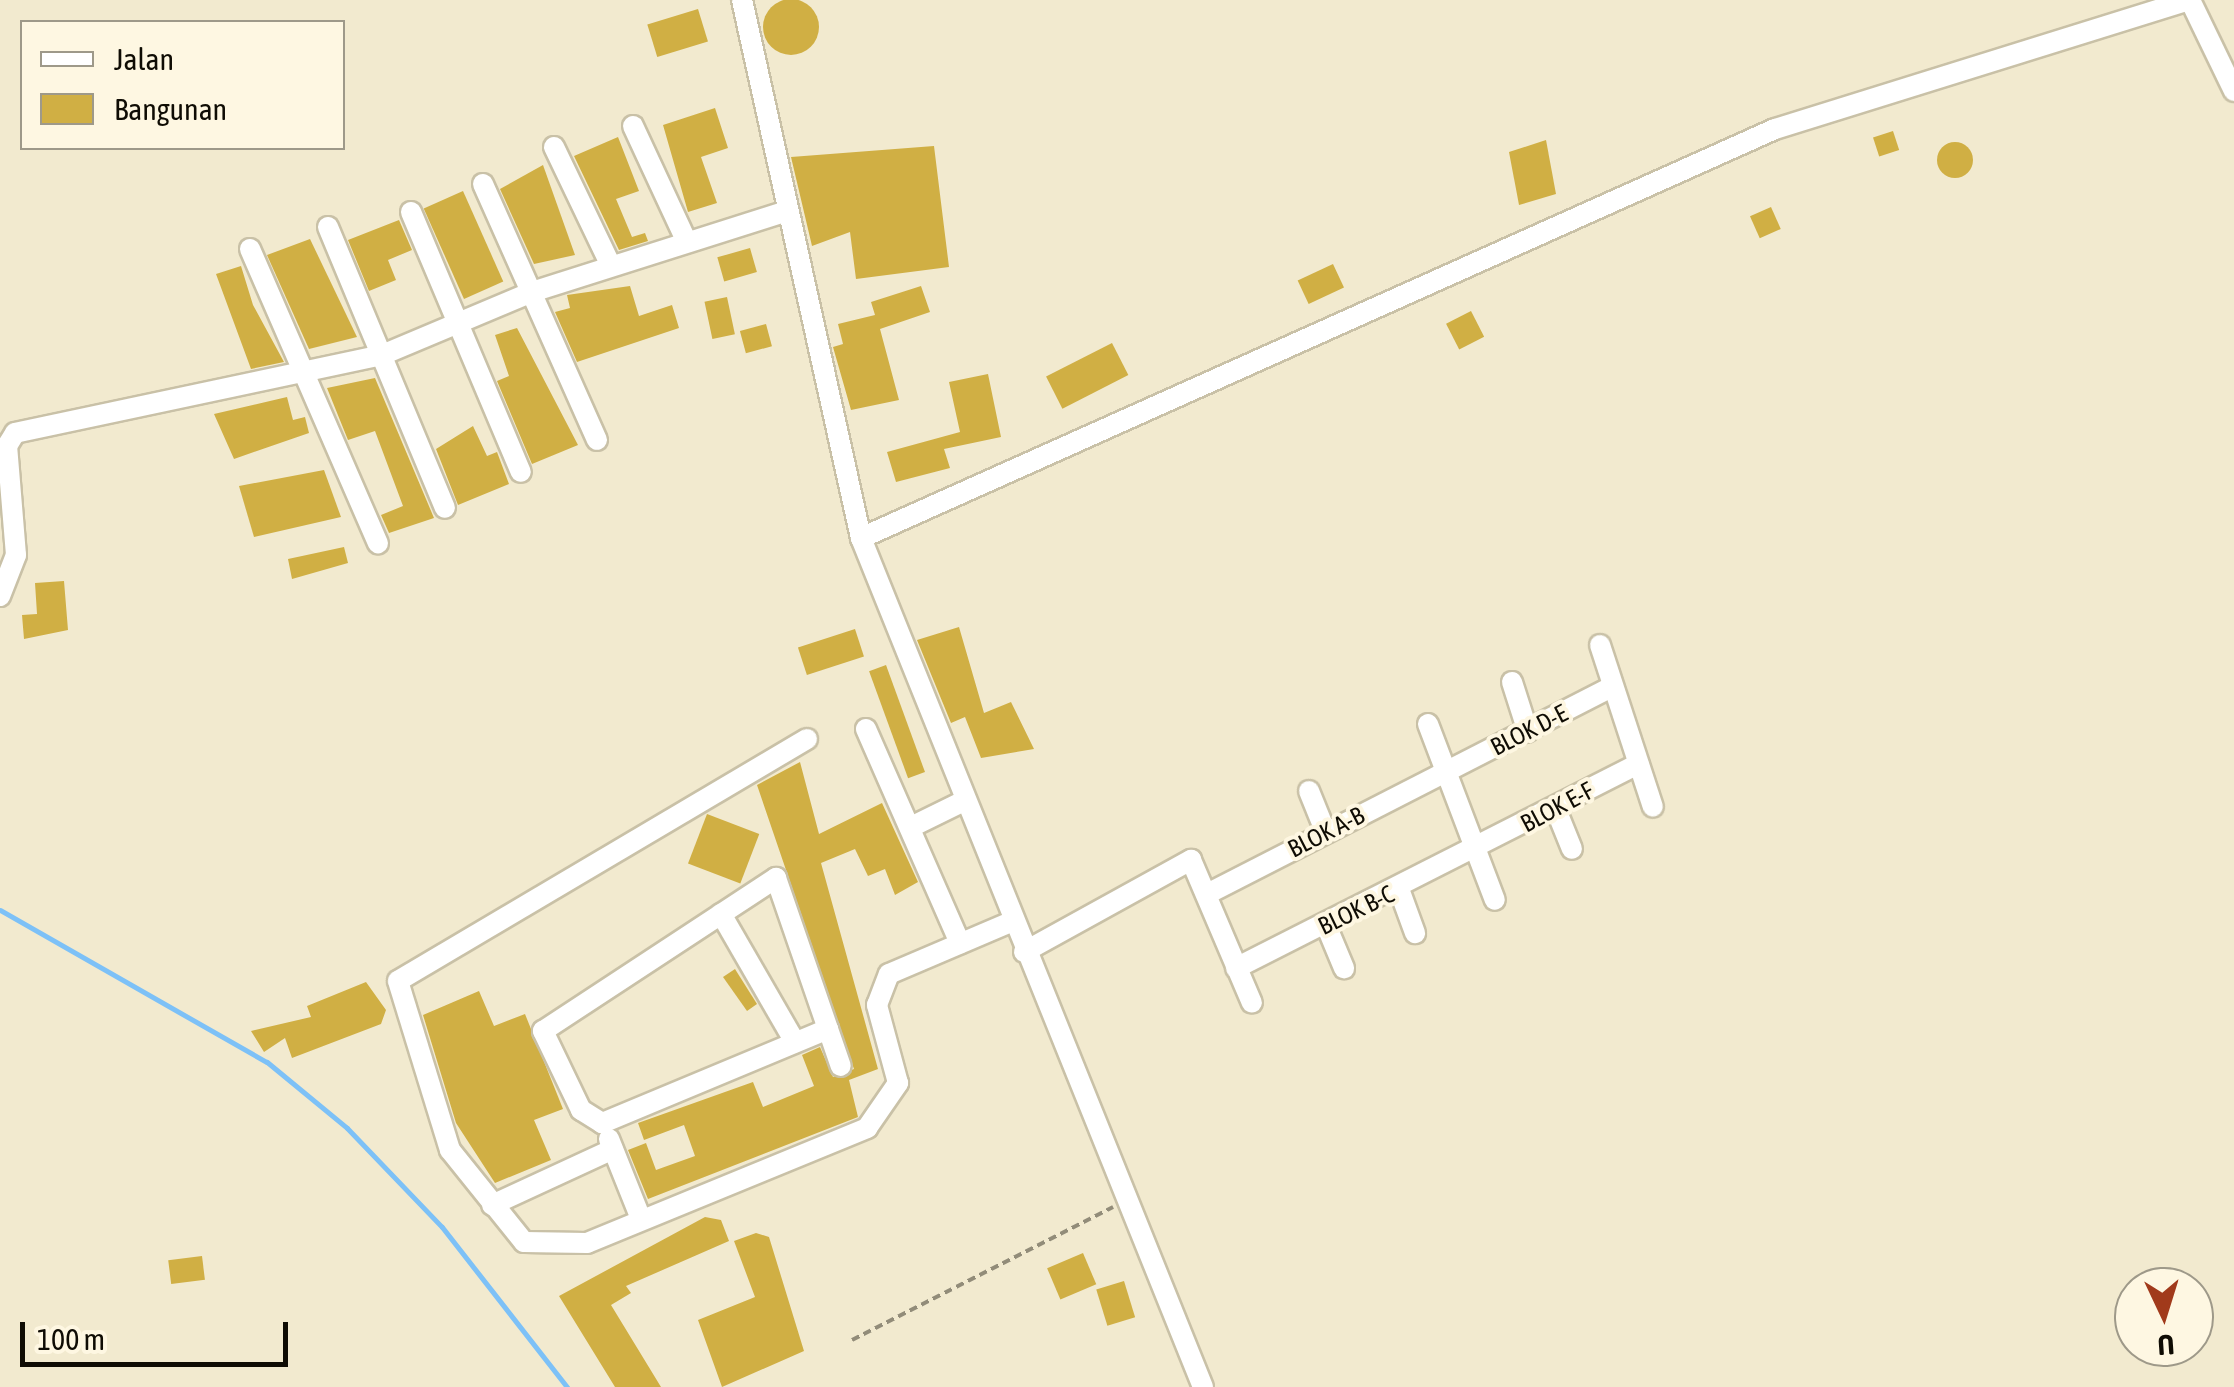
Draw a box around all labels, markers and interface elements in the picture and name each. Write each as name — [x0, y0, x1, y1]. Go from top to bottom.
legend — [20, 20, 345, 150]
text: Jalan — [114, 42, 174, 76]
text: Bangunan — [114, 92, 227, 126]
street label: BLOK D-E — [1486, 698, 1572, 762]
street label: BLOK E-F — [1515, 775, 1599, 839]
street label: BLOK A-B — [1283, 800, 1369, 864]
street label: BLOK B-C — [1313, 879, 1399, 941]
north arrow — [2114, 1267, 2214, 1367]
scale bar — [25, 1302, 292, 1364]
text: 100 m — [37, 1322, 105, 1356]
text: U — [2157, 1328, 2175, 1361]

